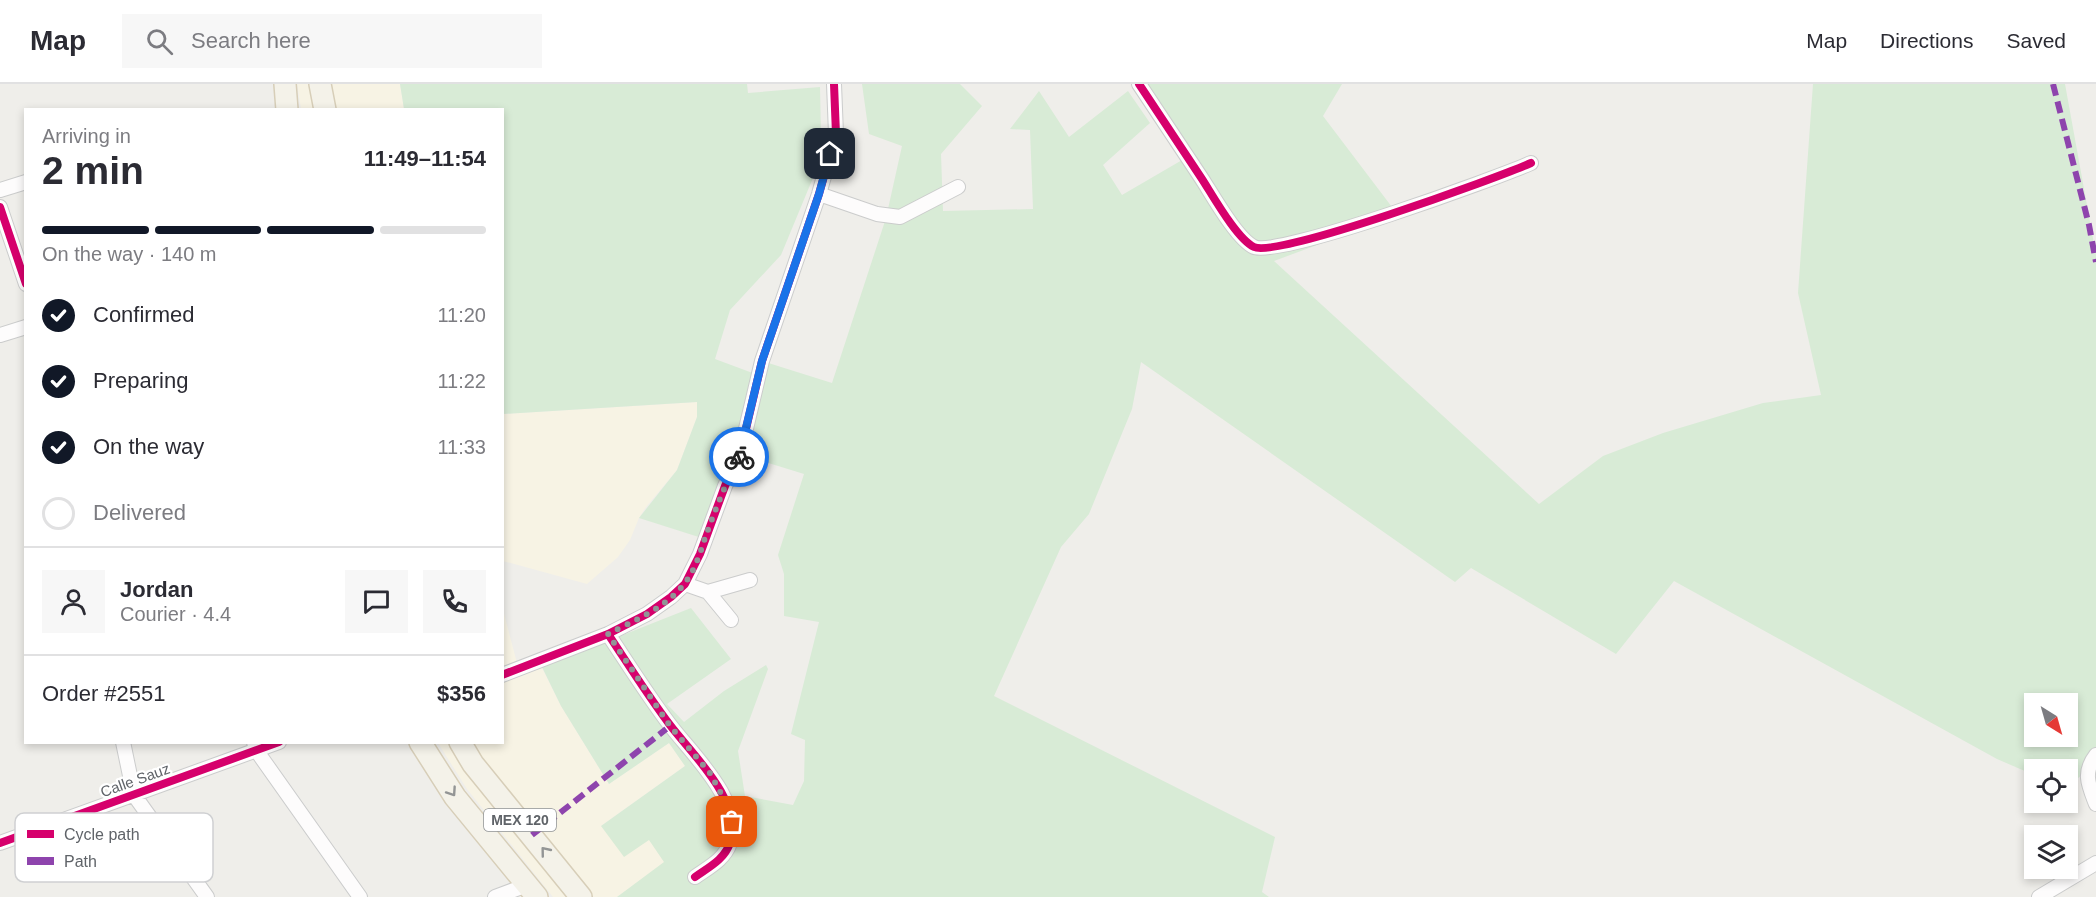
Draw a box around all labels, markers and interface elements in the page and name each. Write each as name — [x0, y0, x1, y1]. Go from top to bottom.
search box — [122, 14, 542, 68]
text: Map — [30, 25, 86, 56]
icon: search — [143, 25, 176, 58]
text: Search here — [191, 28, 311, 53]
text: Map — [1806, 29, 1847, 52]
text: Directions — [1880, 29, 1973, 52]
text: Saved — [2006, 29, 2066, 52]
text: Arriving in — [42, 125, 131, 147]
pin — [804, 128, 855, 179]
icon: home — [813, 137, 846, 170]
text: 11:49–11:54 — [364, 146, 486, 171]
text: 2 min — [42, 149, 144, 192]
text: On the way · 140 m — [42, 243, 217, 265]
icon: check — [42, 299, 75, 332]
text: Confirmed — [93, 302, 194, 327]
text: 11:20 — [437, 304, 486, 326]
icon: check — [42, 365, 75, 398]
text: Preparing — [93, 368, 188, 393]
text: 11:22 — [437, 370, 486, 392]
courier — [709, 427, 769, 487]
icon: check — [42, 431, 75, 464]
text: On the way — [93, 434, 204, 459]
text: 11:33 — [437, 436, 486, 458]
icon: bike — [723, 441, 756, 474]
text: Delivered — [93, 500, 186, 525]
button: person — [42, 570, 105, 633]
button: chat — [345, 570, 408, 633]
button: phone — [423, 570, 486, 633]
text: Jordan — [120, 577, 193, 602]
text: Courier · 4.4 — [120, 603, 231, 625]
text: Order #2551 — [42, 681, 166, 706]
text: $356 — [437, 681, 486, 706]
north arrow — [2024, 693, 2078, 747]
map controls — [2024, 693, 2078, 879]
button: locate — [2024, 759, 2078, 813]
street label: Calle Sauz — [98, 760, 172, 800]
one-way arrow — [445, 785, 456, 796]
pin — [706, 796, 757, 847]
icon: bag — [715, 805, 748, 838]
road number: MEX 120 — [484, 809, 556, 831]
legend — [15, 813, 213, 882]
button: layers — [2024, 825, 2078, 879]
text: Cycle path — [64, 826, 140, 843]
one-way arrow — [541, 847, 552, 858]
text: Path — [64, 853, 97, 870]

